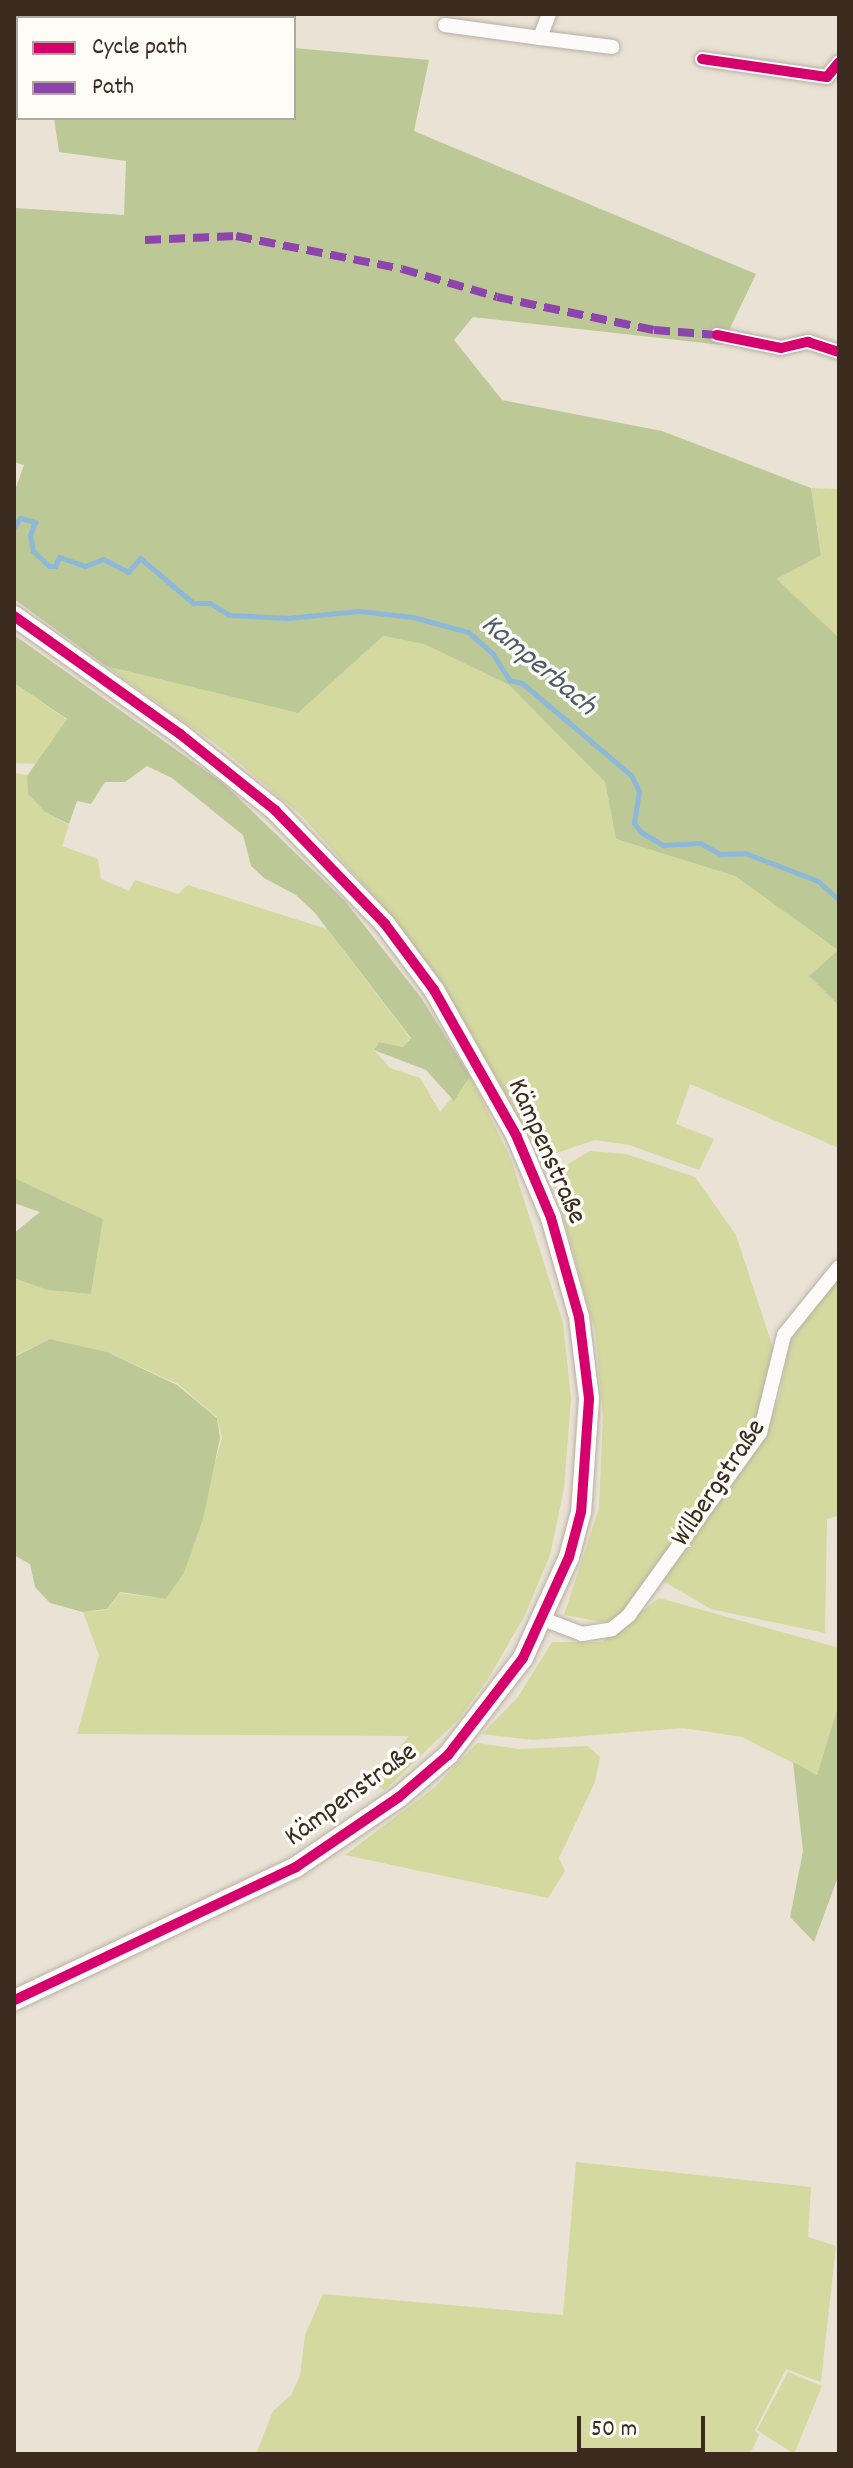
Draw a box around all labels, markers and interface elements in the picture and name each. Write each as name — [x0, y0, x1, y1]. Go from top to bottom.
legend — [16, 16, 296, 120]
text: Cycle path — [92, 31, 187, 65]
text: Path — [92, 71, 134, 105]
water label: Kamperbach — [472, 608, 602, 726]
street label: Kämpenstraße — [498, 1074, 592, 1230]
street label: Wilbergstraße — [665, 1414, 775, 1554]
street label: Kämpenstraße — [279, 1737, 425, 1855]
scale bar — [581, 2400, 709, 2450]
text: 50 m — [591, 2413, 637, 2447]

